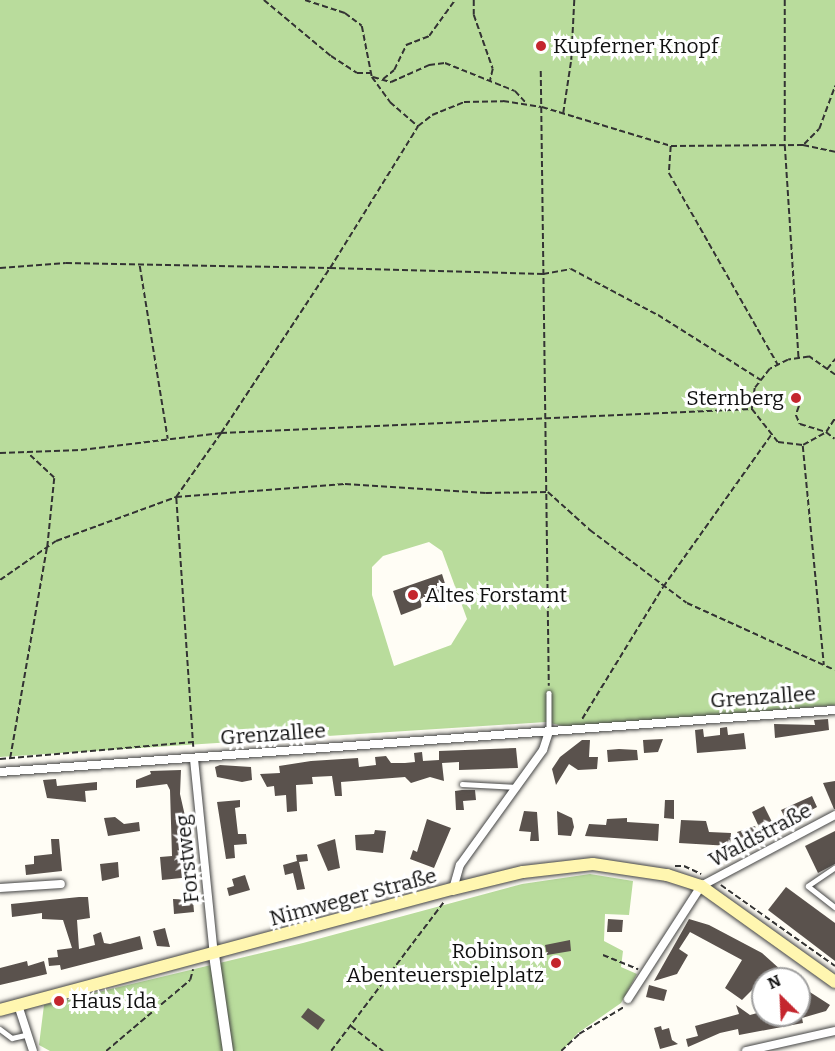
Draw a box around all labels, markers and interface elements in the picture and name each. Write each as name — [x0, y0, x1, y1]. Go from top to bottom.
place label: Kupferner Knopf — [553, 33, 718, 59]
marker: Kupferner Knopf — [534, 39, 548, 53]
place label: Sternberg — [686, 385, 784, 411]
marker: Sternberg — [789, 391, 803, 405]
place label: Altes Forstamt — [425, 582, 567, 608]
marker: Altes Forstamt — [406, 588, 420, 602]
street label: Grenzallee — [709, 681, 817, 713]
street label: Grenzallee — [219, 718, 327, 750]
street label: Waldstraße — [704, 797, 816, 873]
street label: Forstweg — [170, 813, 204, 905]
street label: Nimweger Straße — [267, 863, 439, 931]
place label: Robinson Abenteuerspielplatz — [346, 938, 544, 988]
marker: Robinson Abenteuerspielplatz — [549, 956, 563, 970]
north arrow — [751, 967, 811, 1027]
text: N — [765, 971, 784, 993]
place label: Haus Ida — [71, 988, 157, 1014]
marker: Haus Ida — [52, 994, 66, 1008]

